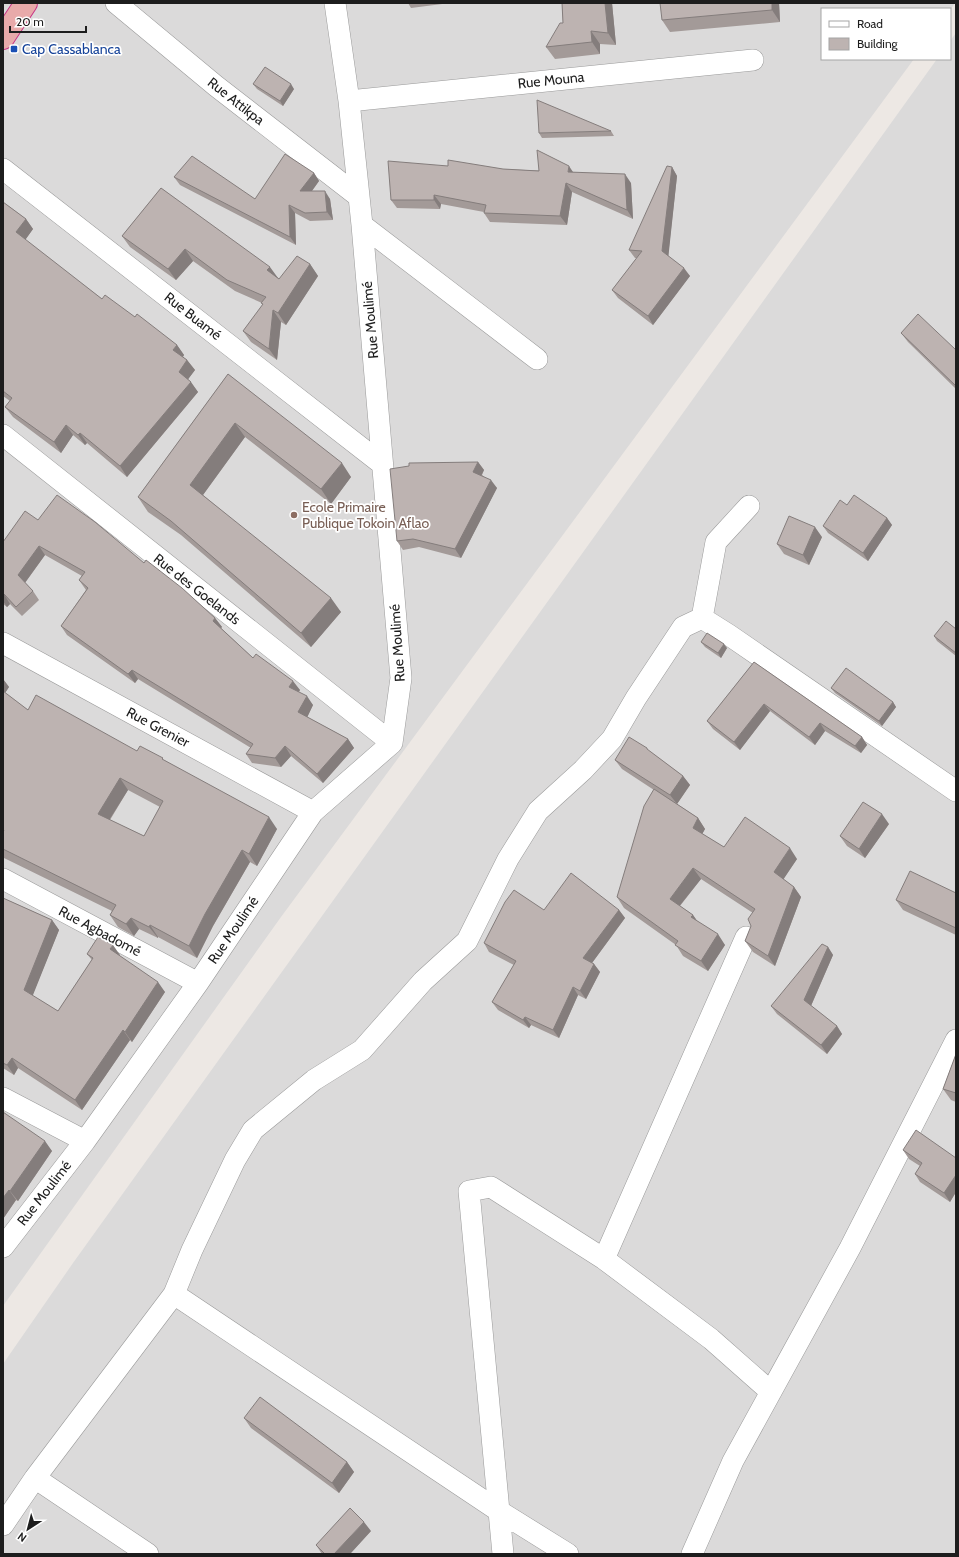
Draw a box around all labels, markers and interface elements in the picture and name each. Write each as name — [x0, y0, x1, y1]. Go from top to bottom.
scale bar — [10, 8, 86, 34]
legend — [821, 8, 951, 60]
text: 20 m — [16, 14, 44, 29]
text: Road — [857, 16, 883, 31]
text: Building — [857, 36, 899, 51]
place label: Cap Cassablanca — [22, 40, 121, 58]
marker: Cap Cassablanca — [9, 44, 19, 54]
street label: Rue Mouna — [517, 68, 585, 92]
street label: Rue Attikpa — [204, 73, 268, 129]
street label: Rue Moulimé — [358, 280, 382, 360]
street label: Rue Buamé — [161, 288, 225, 344]
place label: Ecole Primaire Publique Tokoin Aflao — [302, 498, 429, 532]
marker: Ecole Primaire Publique Tokoin Aflao — [289, 510, 299, 520]
street label: Rue des Goelands — [150, 549, 244, 629]
street label: Rue Moulimé — [385, 604, 409, 682]
street label: Rue Grenier — [123, 703, 193, 751]
street label: Rue Moulimé — [204, 893, 262, 967]
street label: Rue Agbadomé — [56, 902, 144, 960]
street label: Rue Moulimé — [13, 1157, 75, 1229]
north arrow — [8, 1509, 48, 1549]
text: N — [15, 1529, 29, 1545]

